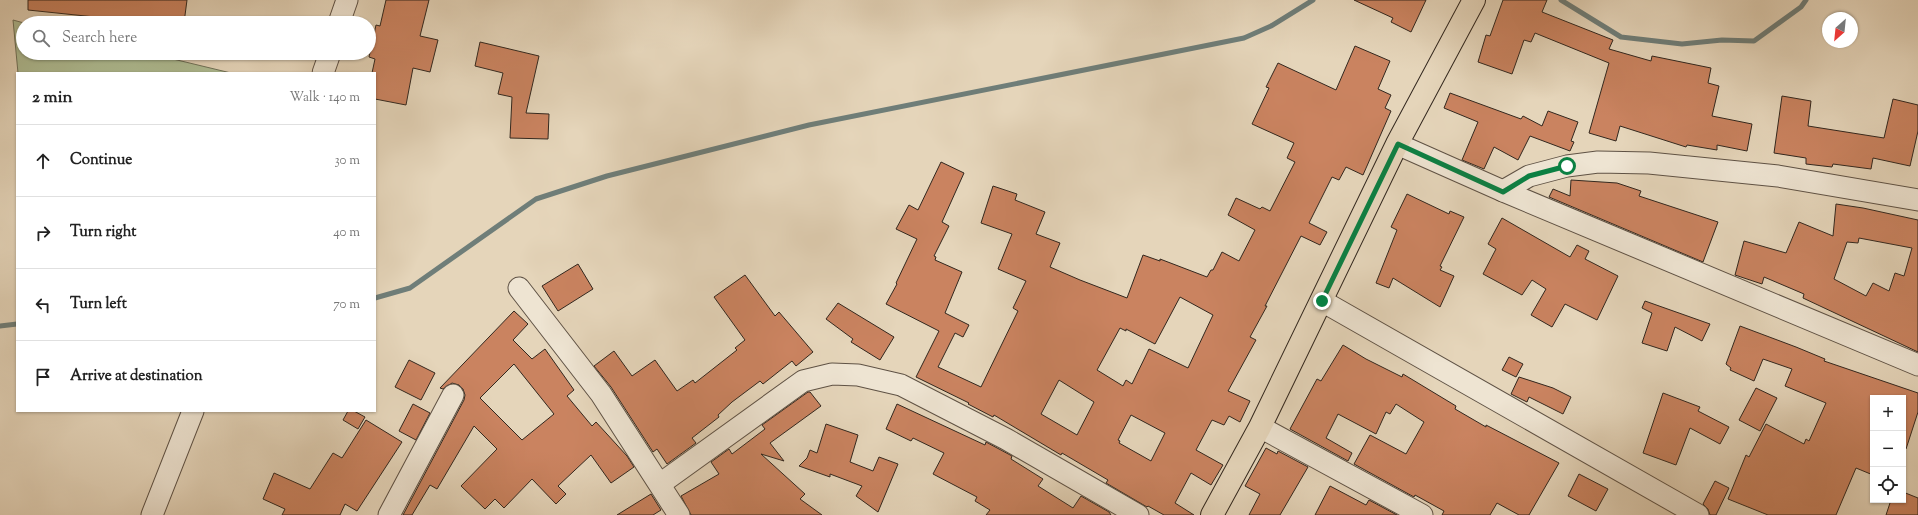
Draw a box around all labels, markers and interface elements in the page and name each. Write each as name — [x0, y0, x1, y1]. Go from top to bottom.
north arrow — [1822, 12, 1858, 48]
search box — [16, 16, 376, 60]
icon: search — [30, 27, 52, 49]
text: Search here — [62, 28, 137, 49]
text: 2 min — [32, 86, 73, 110]
text: Walk · 140 m — [289, 89, 360, 107]
icon: ahead — [32, 150, 54, 172]
text: Continue — [70, 150, 132, 171]
text: 30 m — [334, 152, 360, 170]
route start — [1558, 157, 1576, 175]
icon: right — [32, 222, 54, 244]
text: Turn right — [70, 222, 136, 243]
text: 40 m — [333, 224, 360, 242]
route end — [1313, 292, 1331, 310]
icon: left — [32, 294, 54, 316]
text: Turn left — [70, 294, 127, 315]
text: 70 m — [333, 296, 360, 314]
icon: arrive — [32, 366, 54, 388]
text: Arrive at destination — [70, 366, 203, 387]
map controls — [1870, 395, 1906, 503]
button: + — [1870, 395, 1906, 431]
button: − — [1870, 431, 1906, 467]
button: locate — [1870, 467, 1906, 503]

